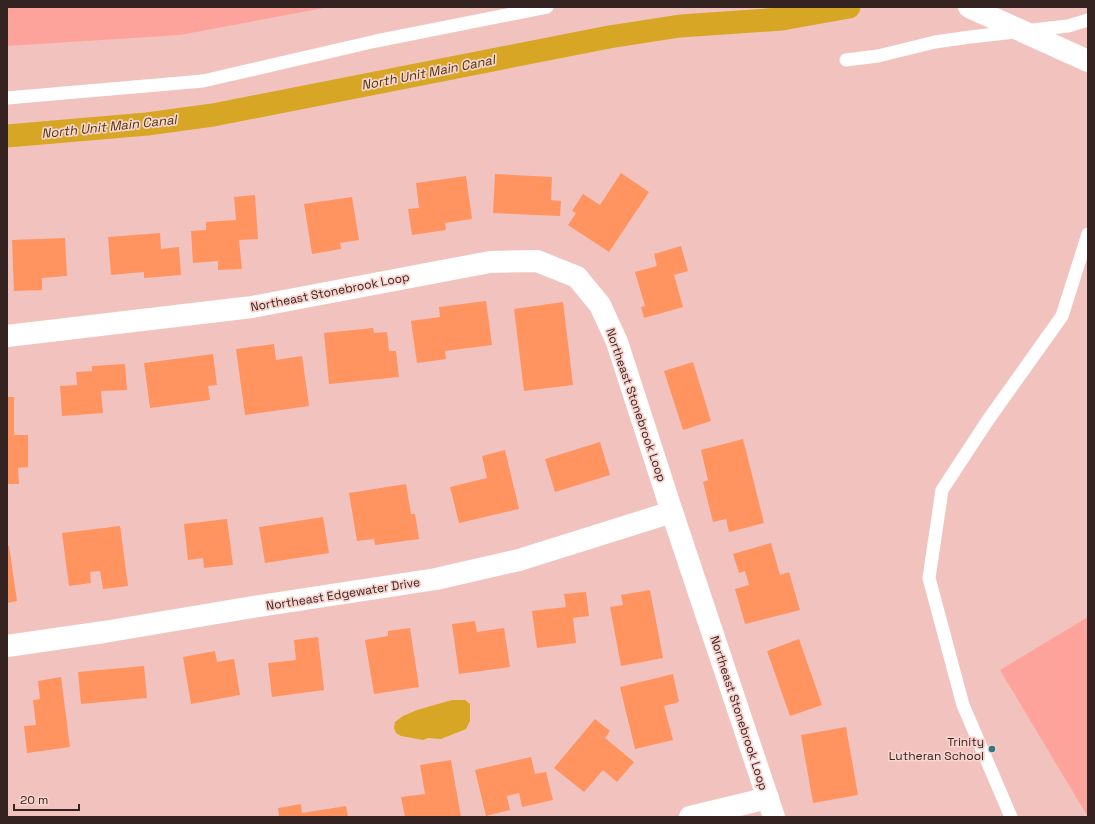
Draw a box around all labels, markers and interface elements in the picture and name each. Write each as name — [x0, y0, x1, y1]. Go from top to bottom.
water label: North Unit Main Canal — [360, 51, 498, 94]
water label: North Unit Main Canal — [41, 111, 179, 142]
street label: Northeast Stonebrook Loop — [249, 269, 411, 315]
street label: Northeast Stonebrook Loop — [602, 326, 670, 484]
street label: Northeast Edgewater Drive — [265, 574, 421, 614]
street label: Northeast Stonebrook Loop — [706, 634, 772, 793]
place label: Trinity Lutheran School — [889, 734, 984, 764]
marker: Trinity Lutheran School — [987, 744, 997, 754]
scale bar — [14, 786, 79, 812]
text: 20 m — [20, 792, 48, 808]

